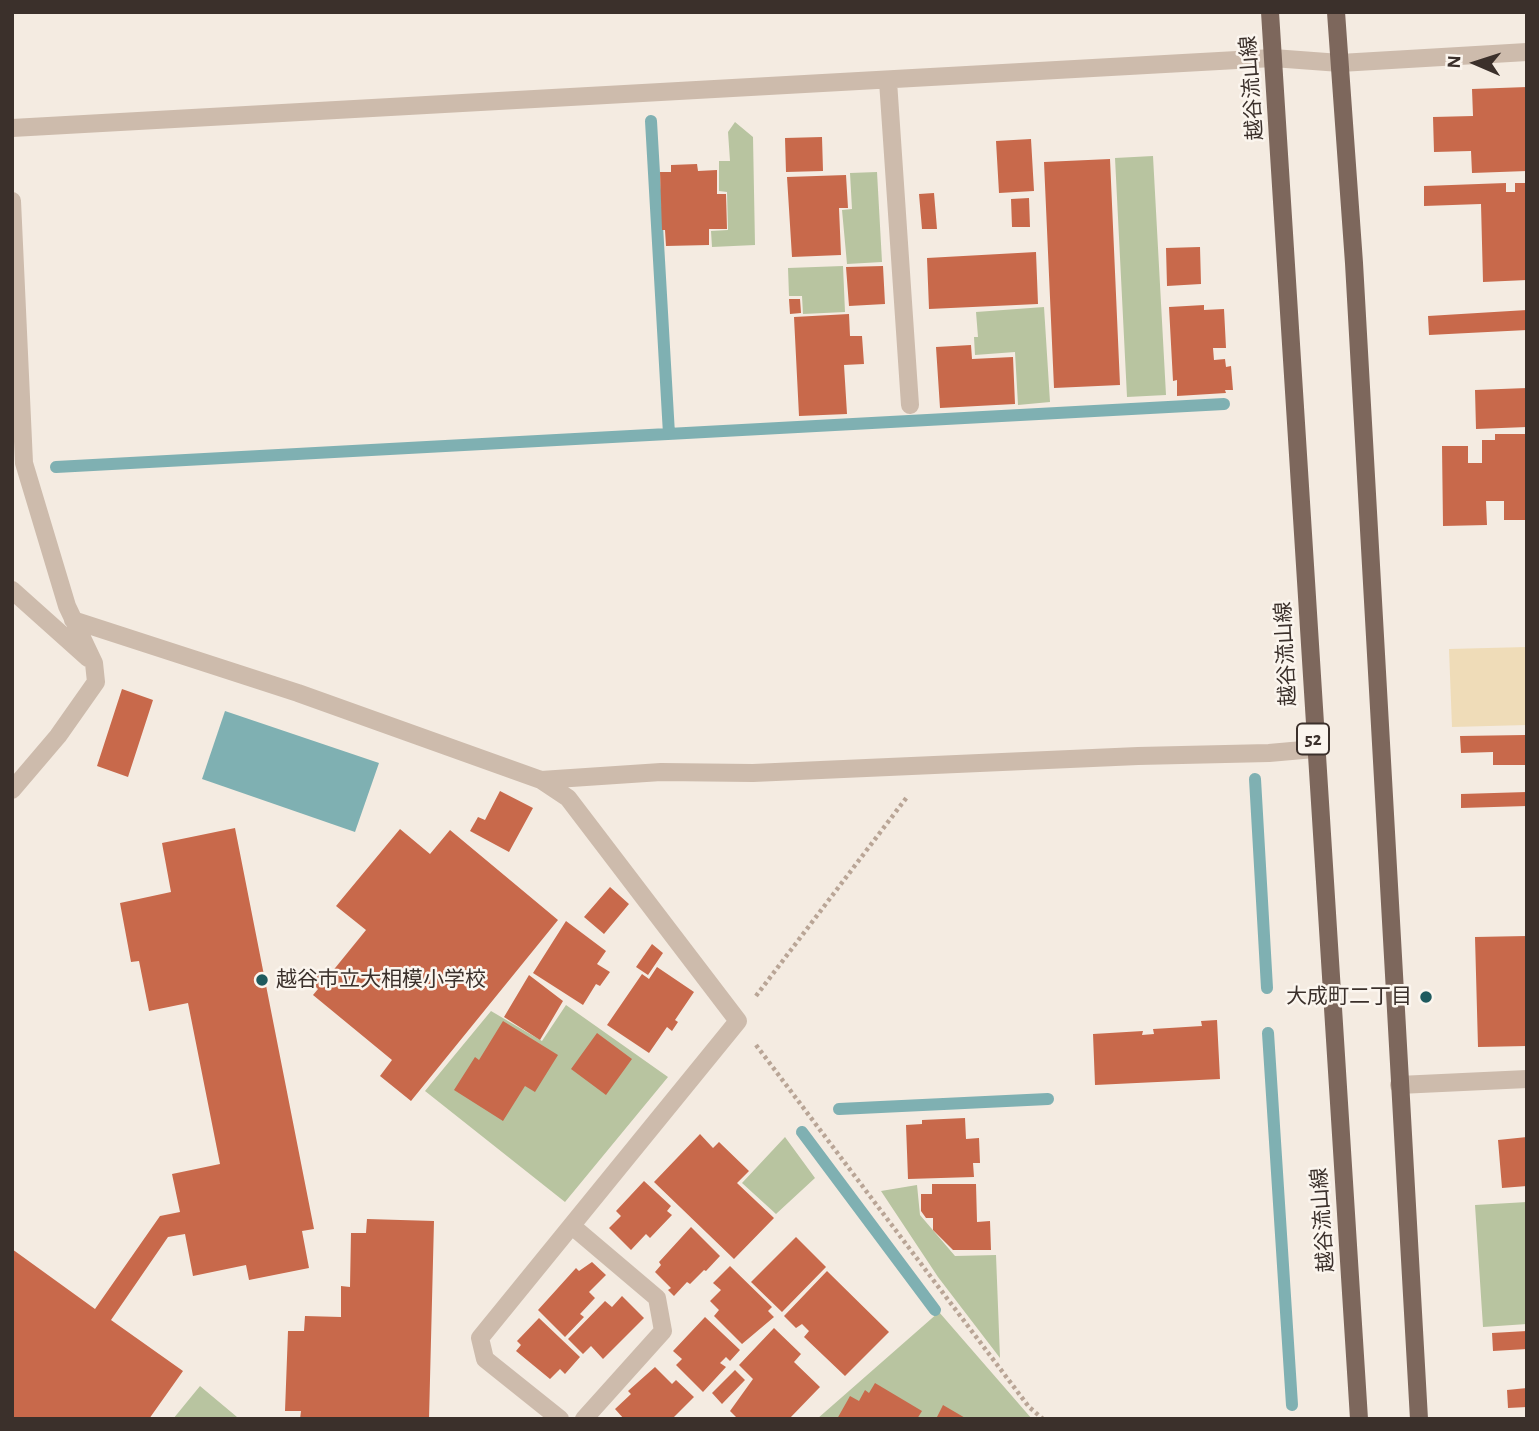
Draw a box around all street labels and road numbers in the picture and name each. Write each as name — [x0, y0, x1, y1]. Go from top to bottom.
street label: 越谷流山線 — [1236, 35, 1268, 141]
street label: 越谷流山線 — [1271, 601, 1301, 707]
road number: 52 — [1297, 724, 1329, 754]
street label: 越谷流山線 — [1307, 1167, 1339, 1273]

